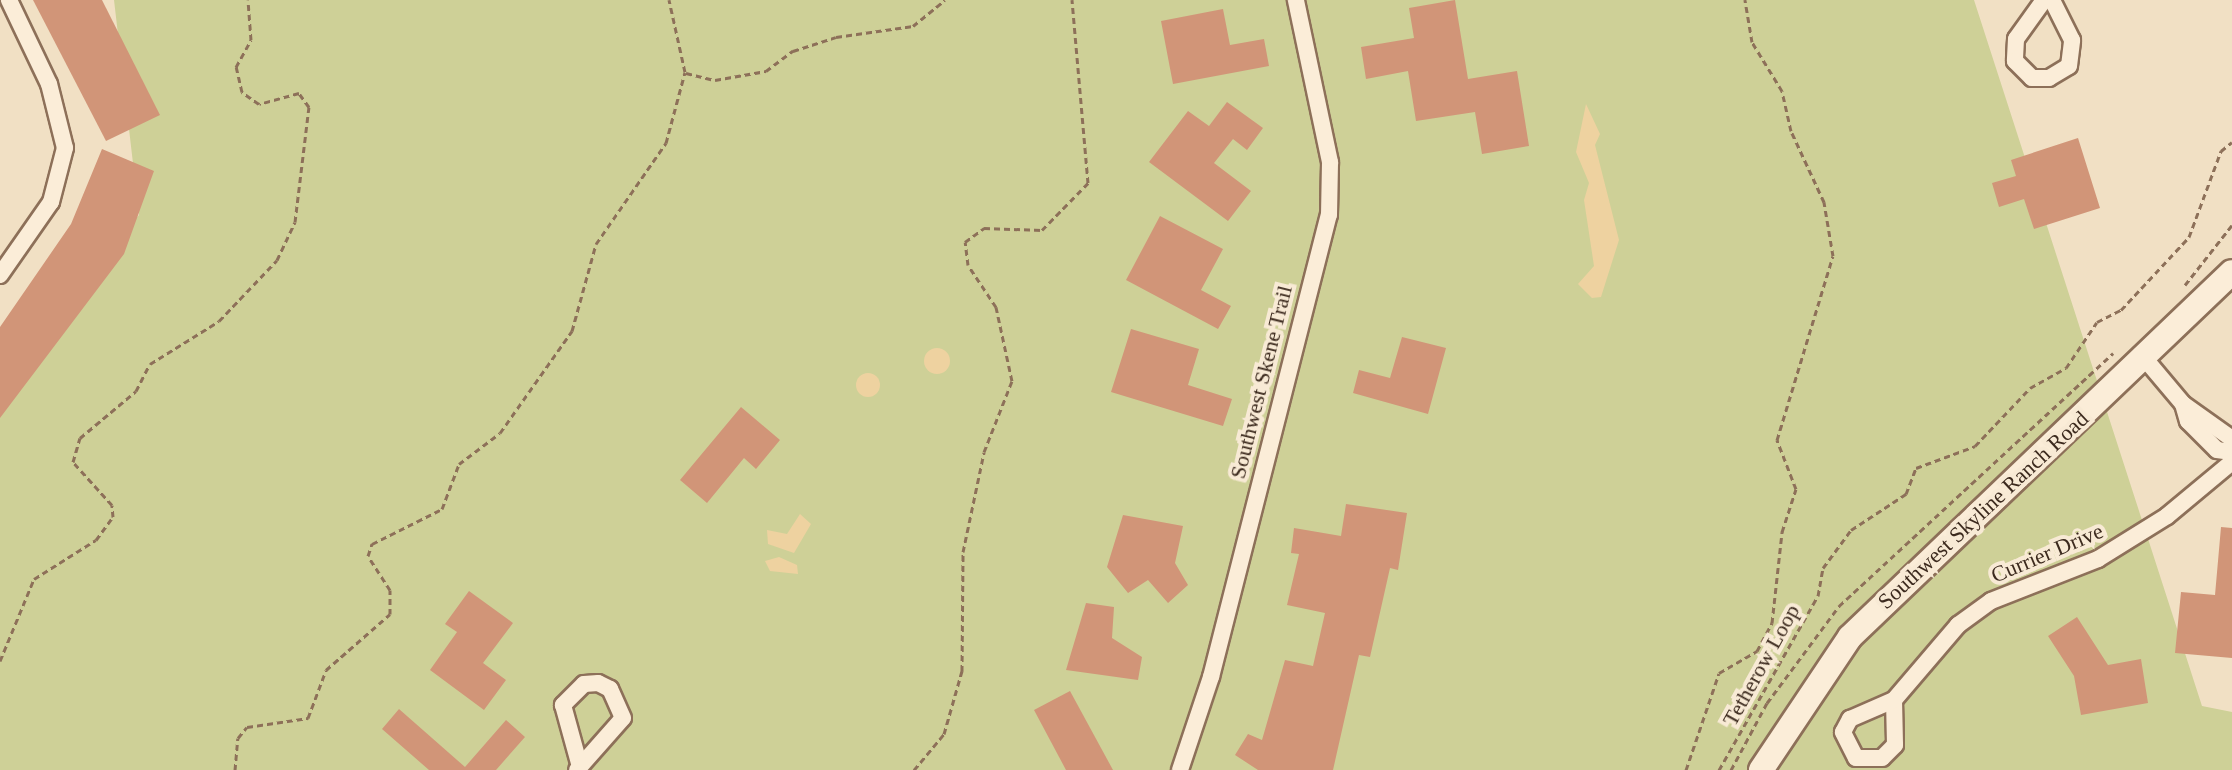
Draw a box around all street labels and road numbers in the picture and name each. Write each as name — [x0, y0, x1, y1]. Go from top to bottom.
street label: Southwest Skene Trail — [1224, 283, 1298, 481]
street label: Southwest Skyline Ranch Road — [1872, 406, 2094, 614]
street label: Currier Drive — [1987, 518, 2107, 588]
street label: Tetherow Loop — [1717, 600, 1805, 730]

